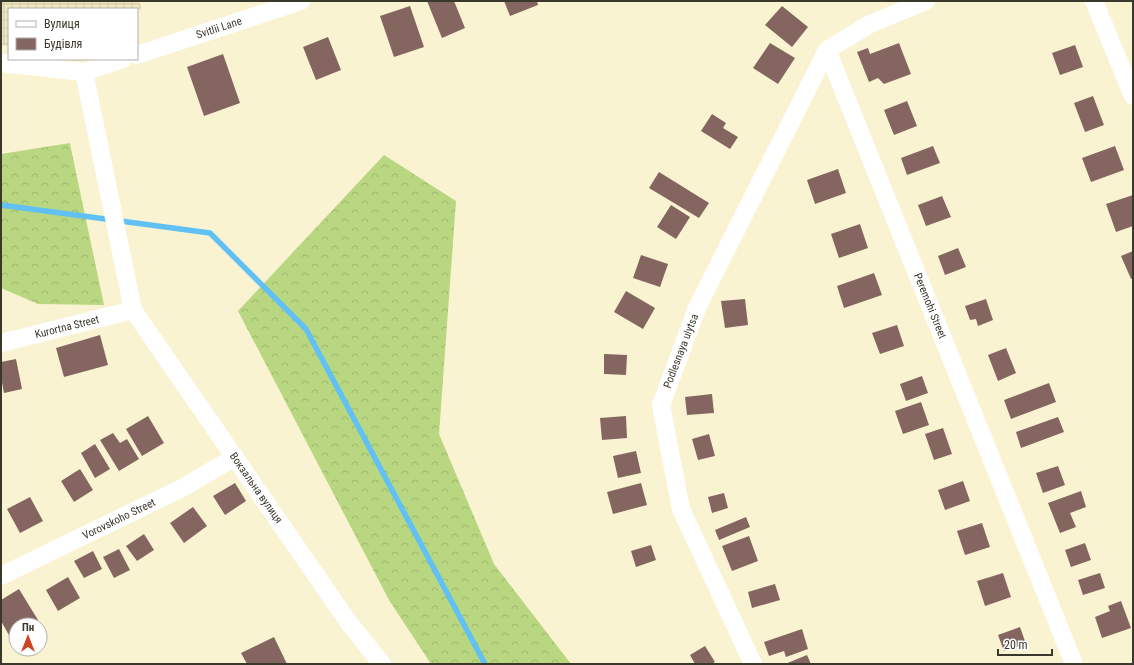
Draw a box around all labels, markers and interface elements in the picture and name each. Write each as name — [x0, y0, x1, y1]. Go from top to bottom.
legend — [8, 8, 138, 60]
street label: Svitlii Lane — [195, 15, 243, 41]
text: Вулиця — [44, 17, 80, 31]
text: Будівля — [44, 37, 82, 51]
street label: Peremohi Street — [911, 271, 949, 341]
street label: Podlesnaya ulytsa — [661, 312, 701, 390]
street label: Kurortna Street — [34, 313, 100, 341]
street label: Вокзальна вулиця — [227, 450, 285, 526]
street label: Vorovskoho Street — [80, 496, 158, 542]
north arrow — [8, 617, 48, 657]
text: Пн — [22, 621, 34, 634]
scale bar — [998, 631, 1052, 657]
text: 20 m — [1004, 638, 1028, 652]

